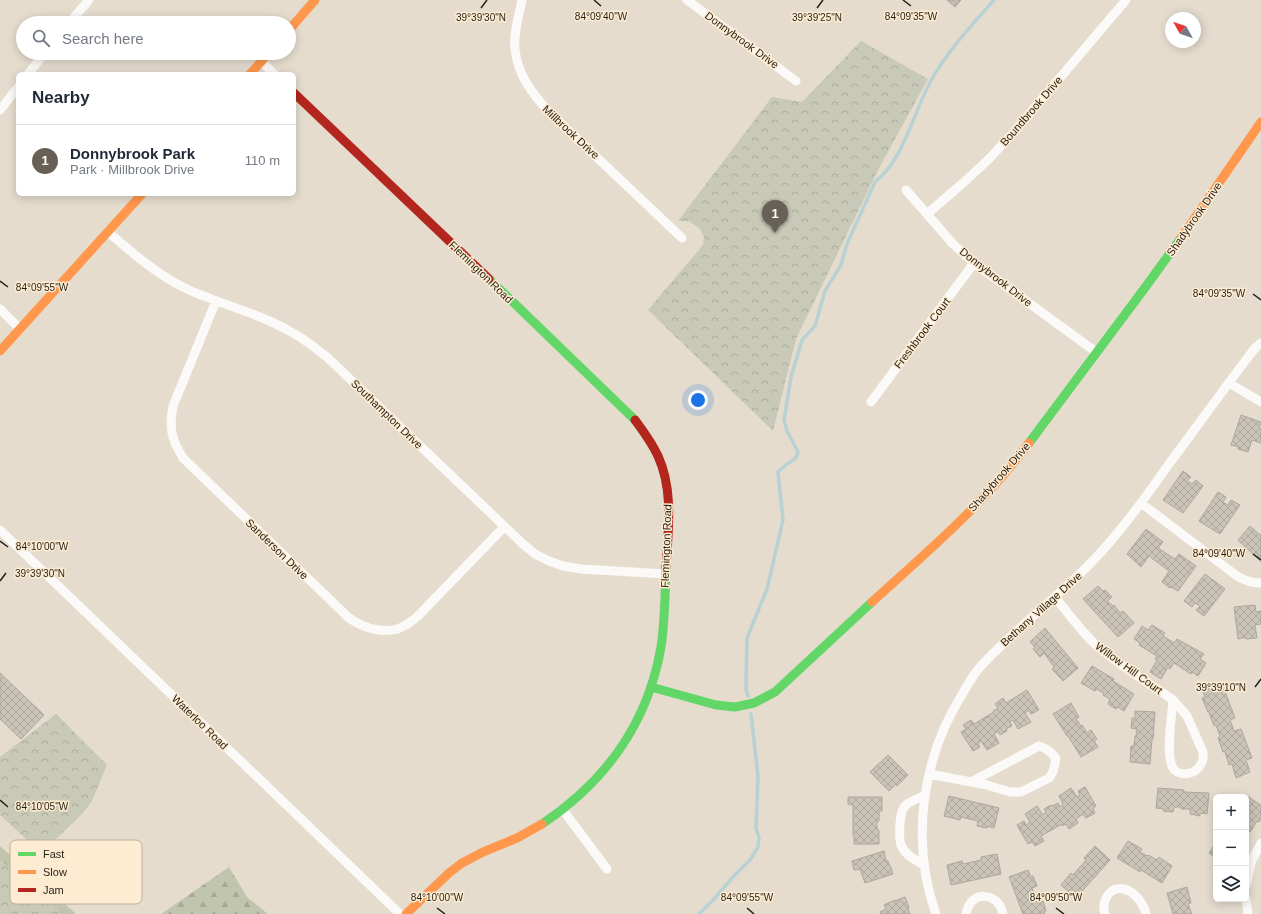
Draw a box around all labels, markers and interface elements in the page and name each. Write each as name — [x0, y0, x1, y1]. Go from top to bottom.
street label: Donnybrook Drive — [703, 9, 781, 71]
text: 84°09'40"W — [575, 11, 628, 22]
text: 84°09'35"W — [885, 11, 938, 22]
text: 39°39'30"N — [456, 12, 506, 23]
text: 39°39'25"N — [792, 12, 842, 23]
north arrow — [1165, 12, 1201, 48]
search box — [16, 16, 296, 60]
icon: search — [30, 27, 52, 49]
text: Search here — [62, 30, 144, 47]
street label: Boundbrook Drive — [998, 74, 1064, 148]
text: Nearby — [32, 88, 90, 107]
street label: Millbrook Drive — [540, 103, 602, 161]
text: Donnybrook Park — [70, 145, 195, 162]
text: 1 — [41, 153, 49, 168]
text: 110 m — [245, 153, 280, 168]
text: Park · Millbrook Drive — [70, 162, 194, 177]
street label: Shadybrook Drive — [1164, 180, 1224, 258]
pin: 1 — [762, 200, 788, 233]
street label: Flemington Road — [447, 239, 515, 305]
street label: Donnybrook Drive — [958, 245, 1034, 309]
text: 84°09'55"W — [16, 282, 69, 293]
text: 84°09'35"W — [1193, 288, 1246, 299]
street label: Freshbrook Court — [891, 295, 953, 371]
street label: Southampton Drive — [349, 377, 425, 451]
your location — [688, 390, 708, 410]
street label: Shadybrook Drive — [966, 440, 1032, 514]
street label: Flemington Road — [659, 504, 673, 588]
street label: Sanderson Drive — [243, 516, 311, 582]
text: 84°10'00"W — [16, 541, 69, 552]
text: 84°09'40"W — [1193, 548, 1246, 559]
text: 39°39'30"N — [15, 568, 65, 579]
street label: Bethany Village Drive — [998, 569, 1084, 649]
street label: Willow Hill Court — [1093, 640, 1165, 696]
text: 39°39'10"N — [1196, 682, 1246, 693]
street label: Waterloo Road — [170, 692, 230, 752]
map controls — [1213, 794, 1249, 902]
button: + — [1213, 794, 1249, 830]
text: 84°10'05"W — [16, 801, 69, 812]
button: − — [1213, 830, 1249, 866]
legend — [10, 840, 142, 904]
text: Fast — [43, 848, 64, 860]
text: Slow — [43, 866, 67, 878]
button: layers — [1213, 866, 1249, 902]
text: Jam — [43, 884, 64, 896]
text: 84°10'00"W — [411, 892, 464, 903]
text: 84°09'55"W — [721, 892, 774, 903]
text: 84°09'50"W — [1030, 892, 1083, 903]

